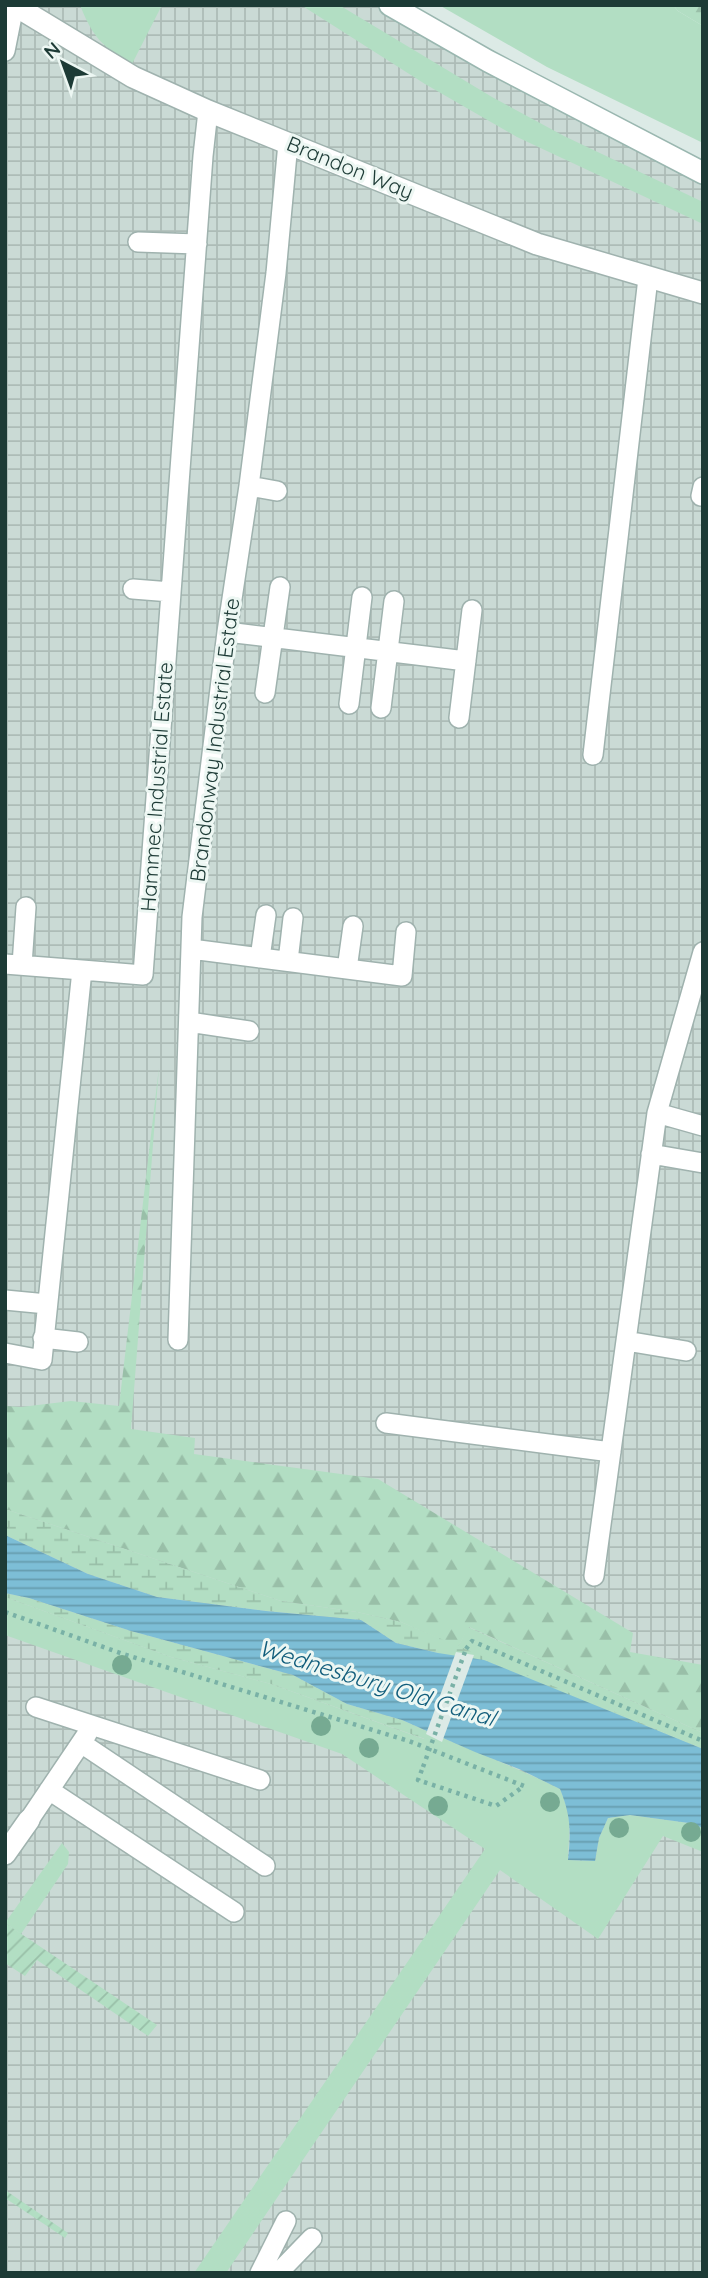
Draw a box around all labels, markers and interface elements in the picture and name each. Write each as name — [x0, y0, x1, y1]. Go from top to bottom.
north arrow — [28, 28, 98, 98]
text: N — [39, 37, 65, 64]
street label: Brandon Way — [283, 130, 418, 204]
street label: Brandonway Industrial Estate — [184, 596, 244, 883]
street label: Hammec Industrial Estate — [134, 661, 178, 913]
water label: Wednesbury Old Canal — [256, 1633, 501, 1733]

